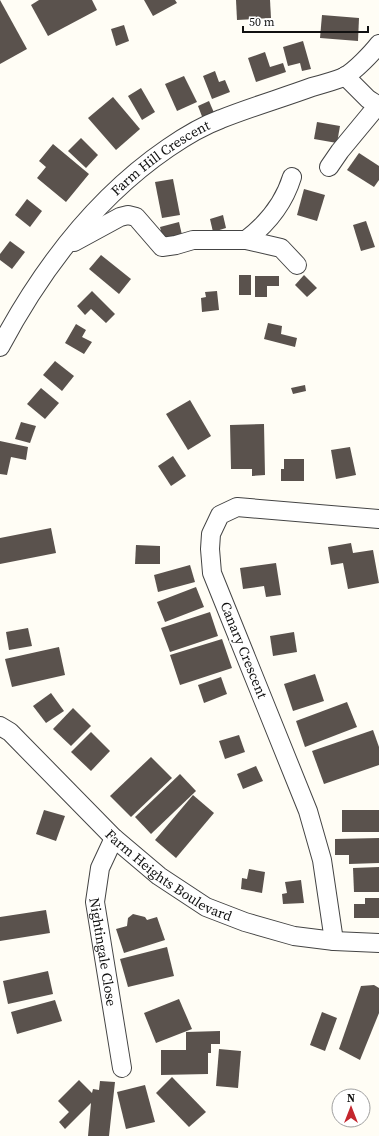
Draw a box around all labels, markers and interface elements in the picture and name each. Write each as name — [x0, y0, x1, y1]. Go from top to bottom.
scale bar — [243, 8, 368, 34]
text: 50 m — [249, 14, 275, 30]
street label: Farm Hill Crescent — [106, 115, 213, 200]
street label: Canary Crescent — [215, 599, 273, 702]
street label: Farm Heights Boulevard — [101, 825, 235, 926]
street label: Nightingale Close — [84, 896, 122, 1008]
north arrow — [331, 1088, 371, 1128]
text: N — [347, 1091, 355, 1106]

